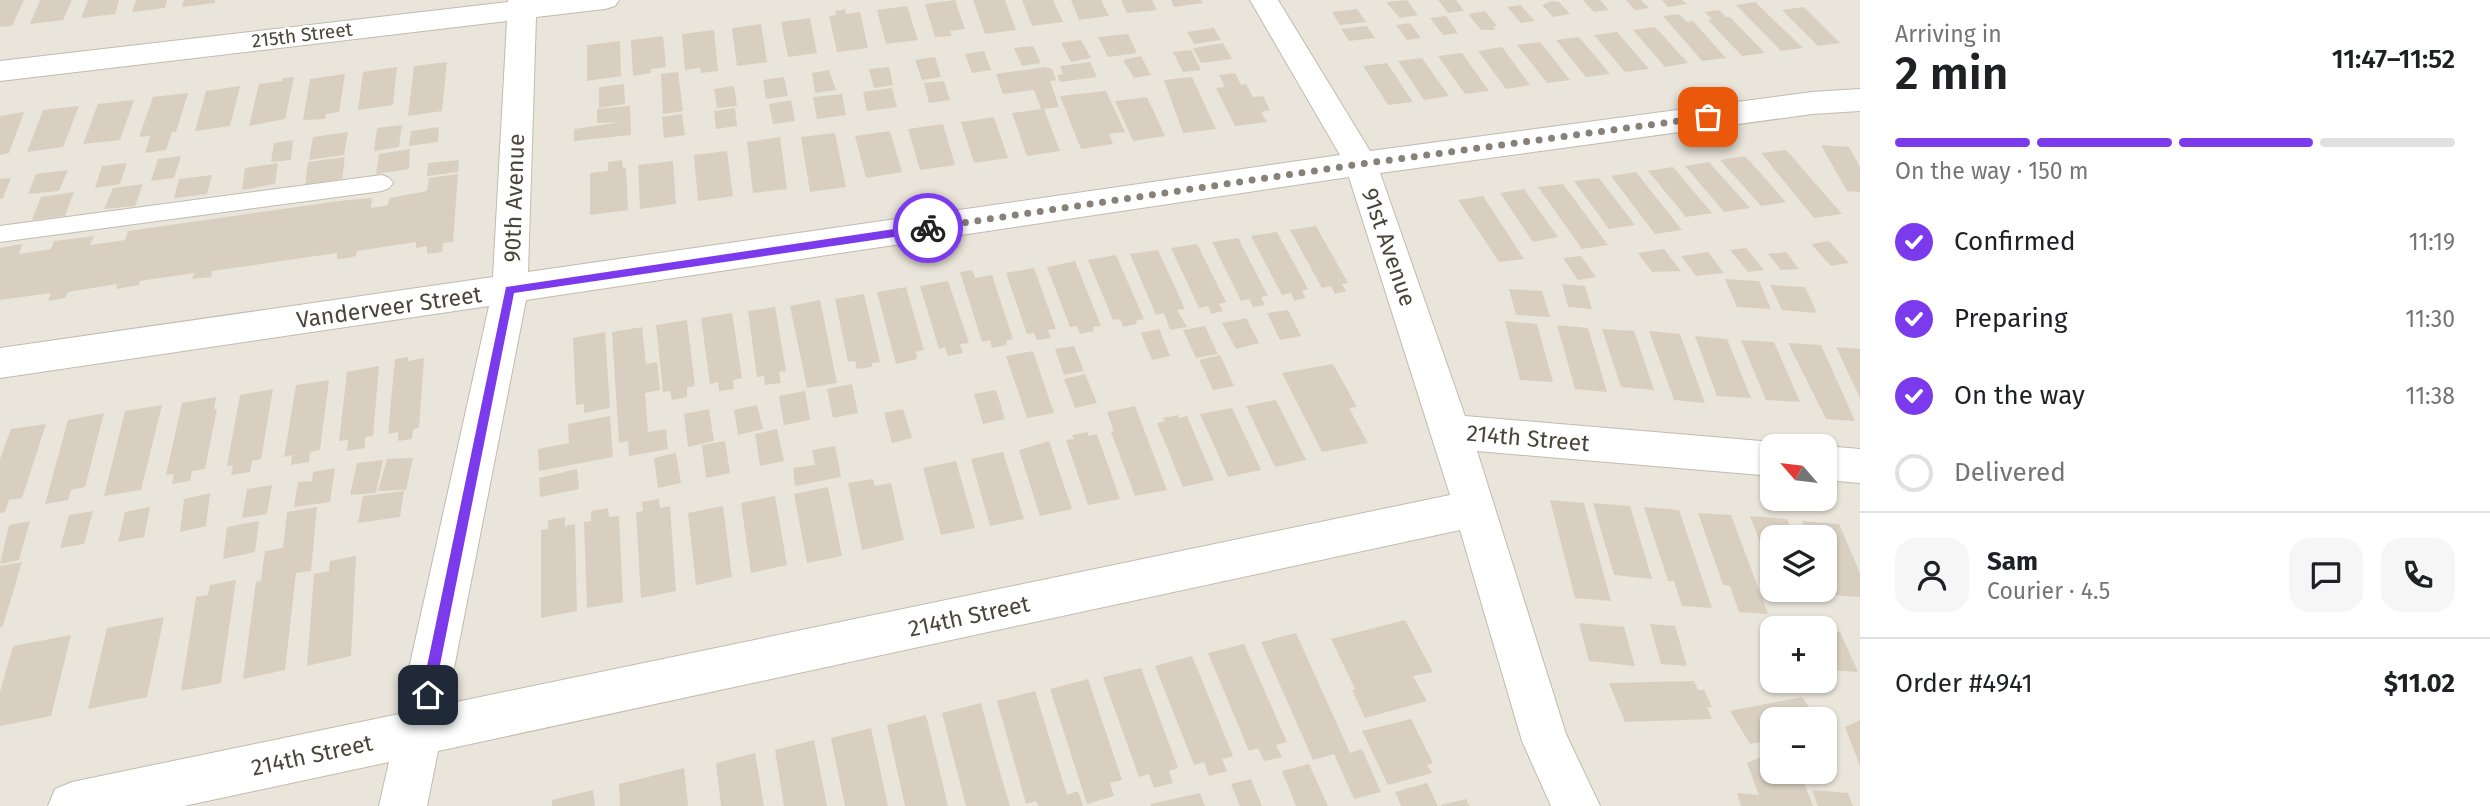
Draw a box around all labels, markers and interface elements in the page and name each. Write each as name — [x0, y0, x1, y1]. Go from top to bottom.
street label: 215th Street — [250, 17, 354, 53]
text: Arriving in — [1895, 20, 2002, 48]
text: 11:47–11:52 — [2332, 44, 2455, 75]
text: 2 min — [1895, 46, 2008, 101]
pin — [1678, 87, 1738, 147]
icon: bag — [1689, 98, 1727, 136]
street label: 90th Avenue — [498, 133, 530, 263]
text: On the way · 150 m — [1895, 157, 2088, 185]
street label: 91st Avenue — [1356, 184, 1422, 310]
courier — [893, 193, 963, 263]
icon: bike — [909, 209, 947, 247]
icon: check — [1895, 223, 1933, 261]
text: Confirmed — [1954, 226, 2075, 257]
text: 11:19 — [2409, 228, 2455, 256]
street label: Vanderveer Street — [295, 280, 484, 334]
icon: check — [1895, 300, 1933, 338]
text: Preparing — [1954, 303, 2067, 334]
text: 11:30 — [2405, 305, 2455, 333]
icon: check — [1895, 377, 1933, 415]
text: On the way — [1954, 380, 2085, 411]
text: 11:38 — [2406, 382, 2455, 410]
street label: 214th Street — [1465, 419, 1591, 457]
north arrow — [1760, 434, 1838, 511]
map controls — [1760, 434, 1837, 784]
text: Delivered — [1954, 457, 2066, 488]
button: layers — [1760, 525, 1837, 602]
button: person — [1895, 538, 1969, 612]
button: chat — [2289, 538, 2363, 612]
button: phone — [2381, 538, 2455, 612]
text: Sam — [1987, 546, 2038, 577]
text: Courier · 4.5 — [1987, 577, 2110, 605]
street label: 214th Street — [906, 589, 1033, 643]
button: + — [1760, 616, 1837, 693]
pin — [398, 665, 458, 725]
text: Order #4941 — [1895, 668, 2033, 699]
text: $11.02 — [2384, 668, 2455, 699]
icon: home — [409, 676, 447, 714]
button: − — [1760, 707, 1837, 784]
street label: 214th Street — [249, 728, 376, 782]

